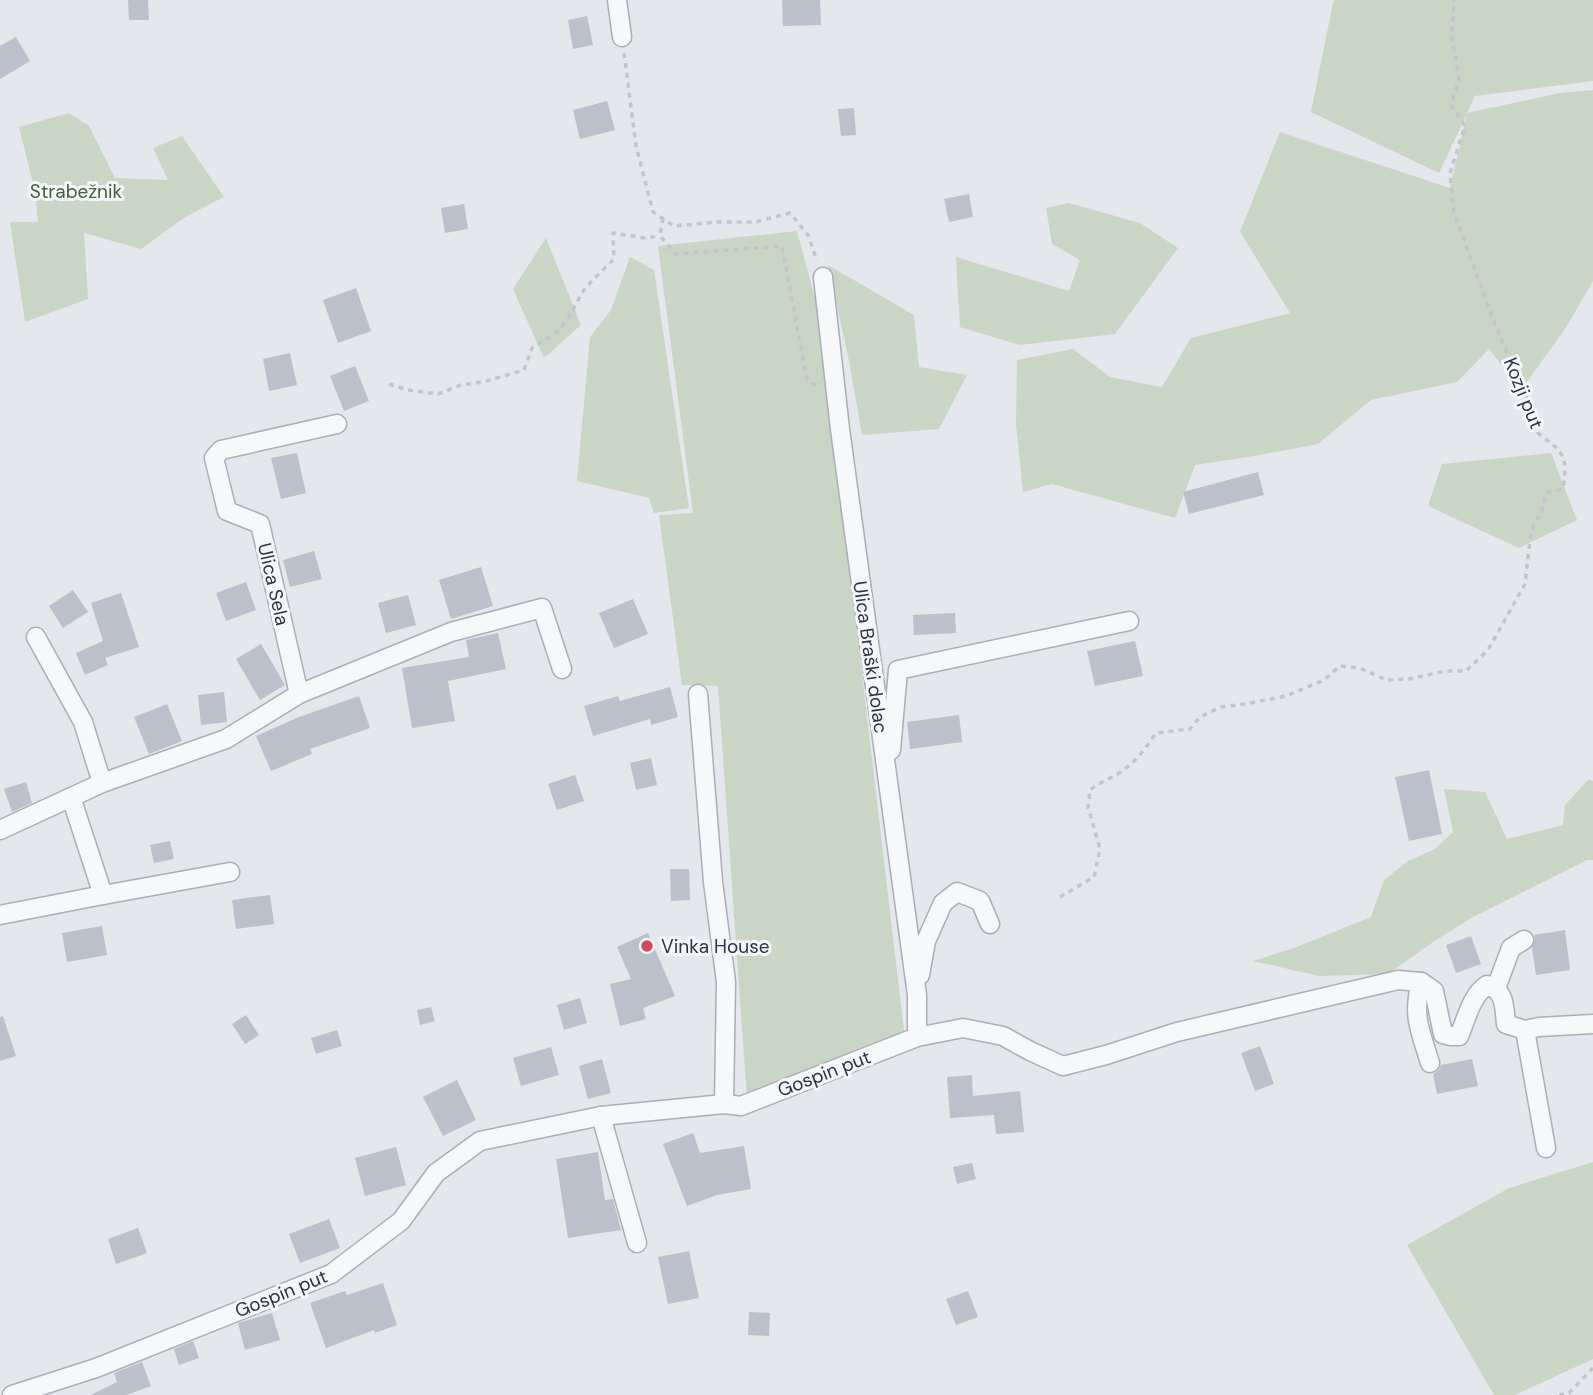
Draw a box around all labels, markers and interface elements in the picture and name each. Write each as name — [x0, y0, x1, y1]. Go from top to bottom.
park label: Strabežnik — [30, 179, 123, 204]
street label: Kozji put — [1498, 354, 1549, 433]
street label: Ulica Sela — [252, 540, 295, 628]
street label: Ulica Braški dolac — [847, 579, 894, 735]
place label: Vinka House — [661, 934, 770, 959]
marker: Vinka House — [639, 938, 655, 954]
street label: Gospin put — [774, 1044, 874, 1103]
street label: Gospin put — [231, 1264, 331, 1323]

